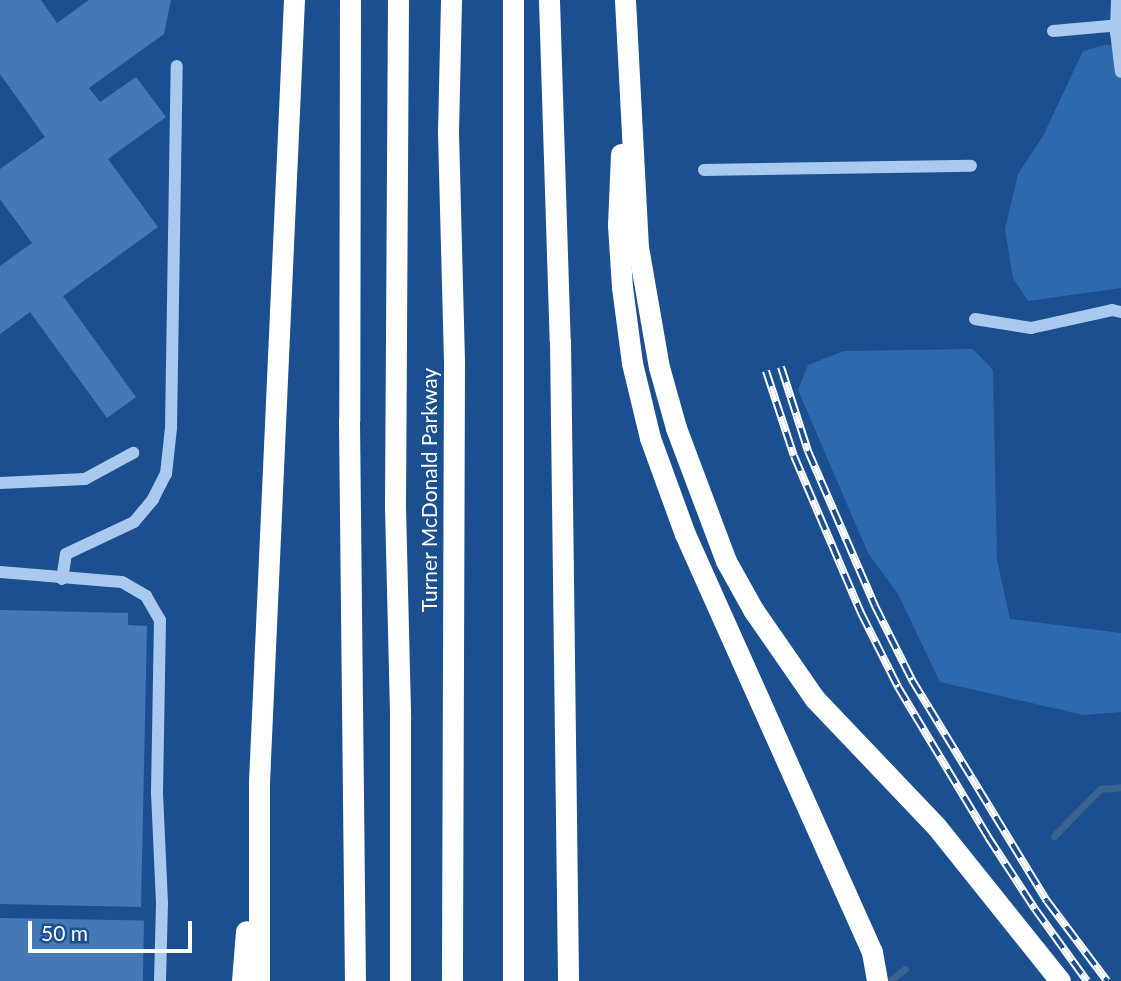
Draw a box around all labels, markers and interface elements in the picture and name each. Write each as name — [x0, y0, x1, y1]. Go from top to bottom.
street label: Turner McDonald Parkway — [416, 368, 442, 612]
scale bar — [32, 908, 196, 952]
text: 50 m — [41, 920, 88, 945]

